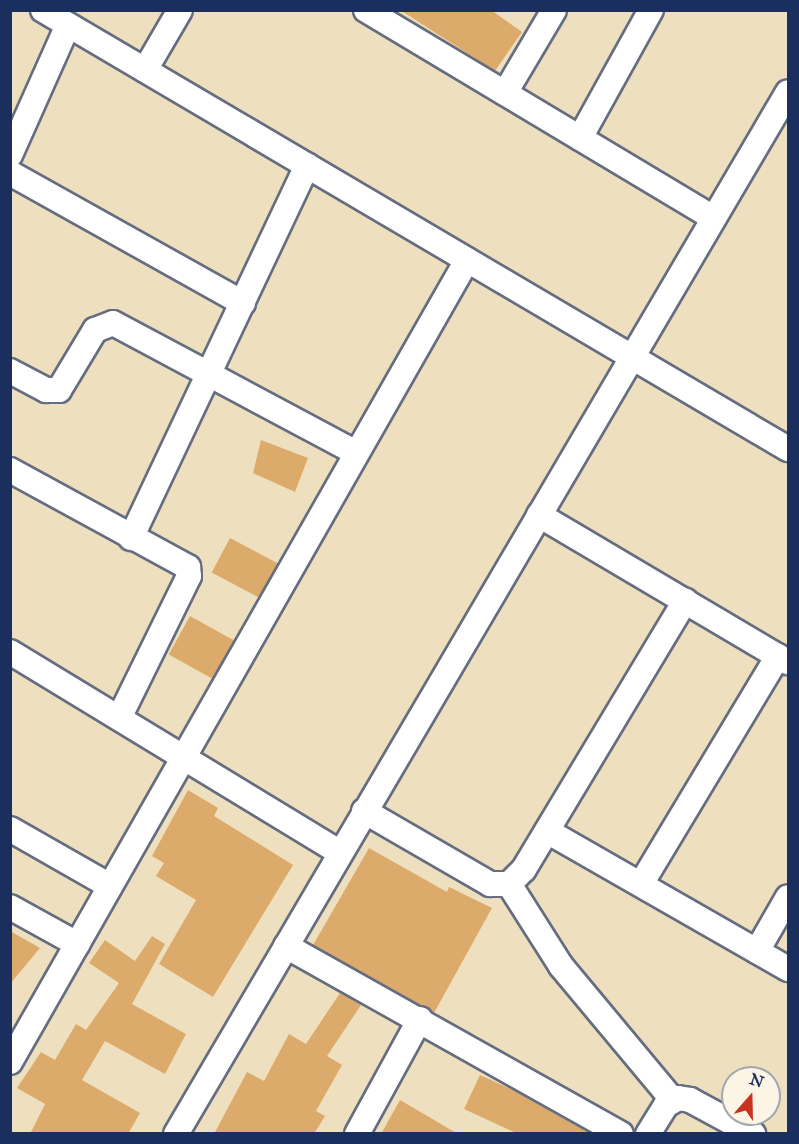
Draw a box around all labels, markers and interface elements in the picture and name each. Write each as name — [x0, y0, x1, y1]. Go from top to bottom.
north arrow — [721, 1066, 781, 1126]
text: N — [747, 1069, 766, 1092]

